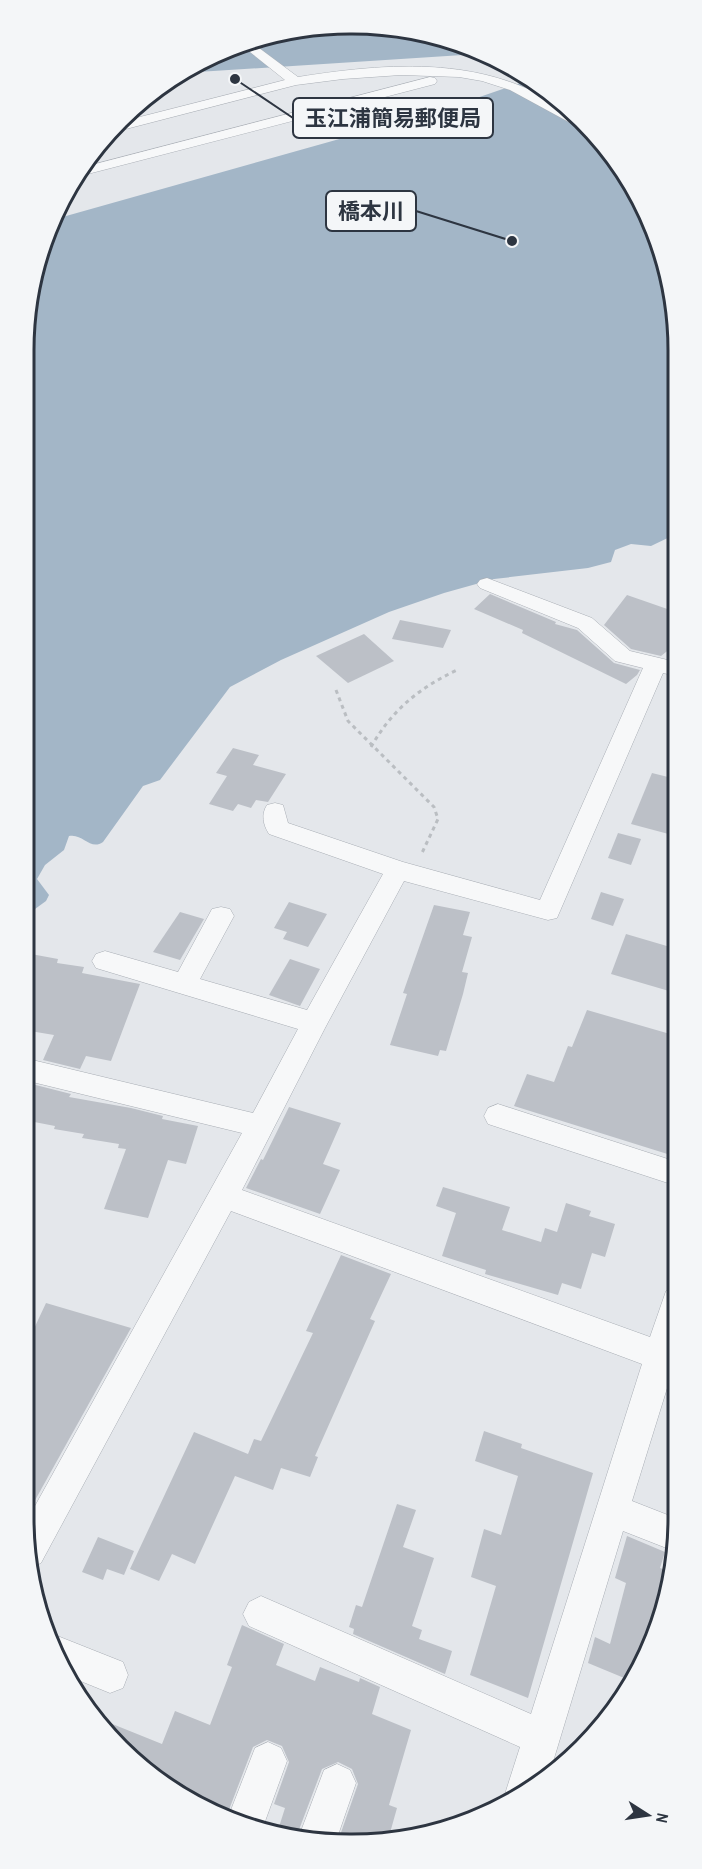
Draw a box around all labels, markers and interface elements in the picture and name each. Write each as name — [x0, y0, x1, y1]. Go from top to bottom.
callout: 玉江浦簡易郵便局 — [293, 98, 493, 138]
text: 玉江浦簡易郵便局 — [305, 103, 481, 133]
callout: 橋本川 — [326, 191, 416, 231]
text: 橋本川 — [338, 196, 404, 226]
north arrow — [618, 1785, 678, 1845]
text: N — [651, 1811, 674, 1825]

